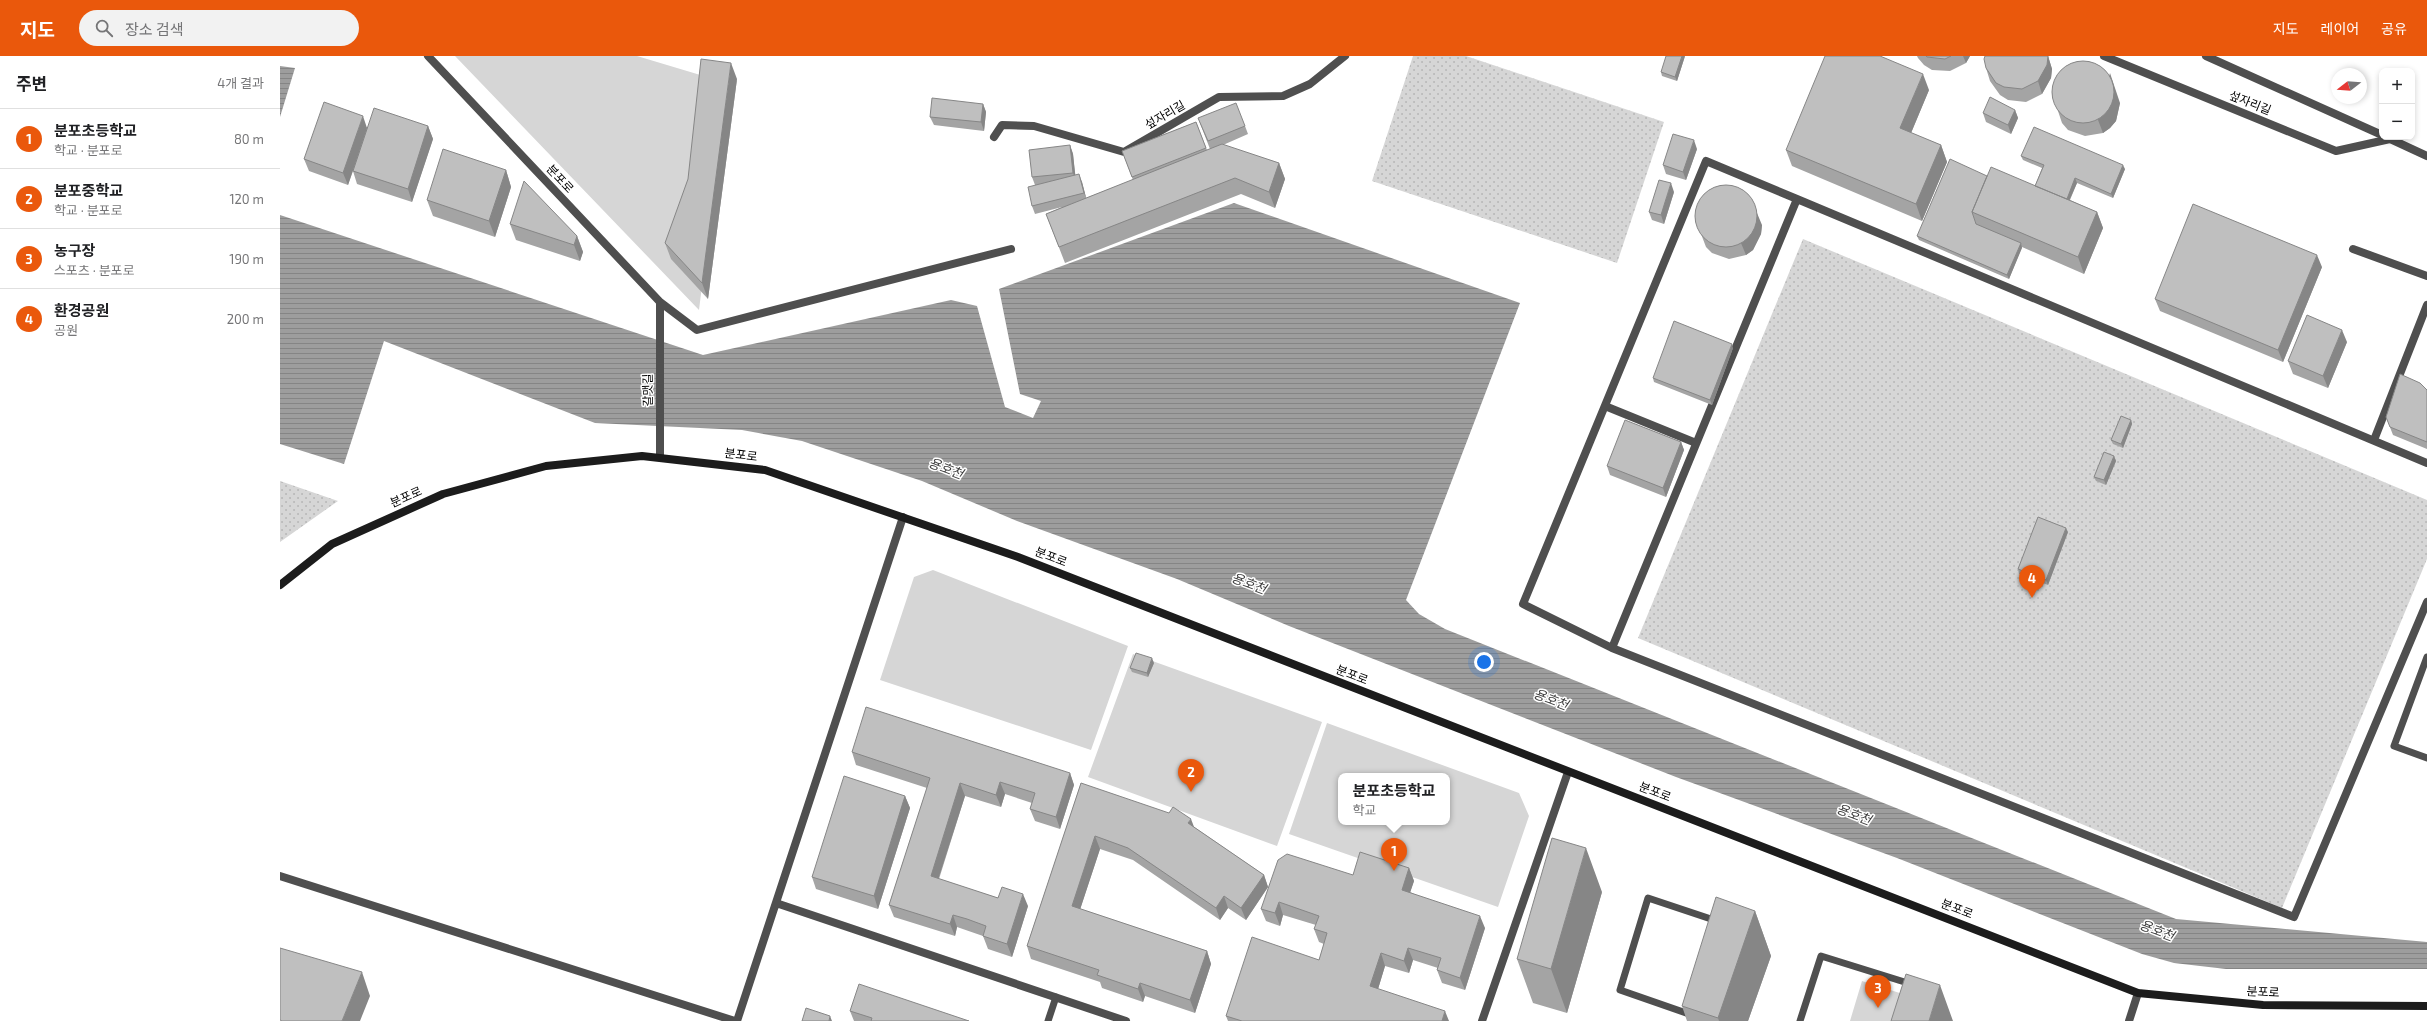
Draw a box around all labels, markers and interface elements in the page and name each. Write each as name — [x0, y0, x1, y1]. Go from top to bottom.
search box — [79, 10, 359, 46]
icon: search — [93, 17, 115, 39]
text: 지도 — [20, 18, 55, 41]
text: 장소 검색 — [125, 20, 184, 38]
text: 지도 — [2273, 20, 2299, 37]
text: 레이어 — [2321, 20, 2359, 37]
text: 공유 — [2381, 20, 2407, 37]
north arrow — [2331, 68, 2367, 104]
map controls — [2379, 68, 2415, 140]
button: + — [2379, 68, 2415, 104]
text: 주변 — [16, 73, 47, 93]
text: 4개 결과 — [217, 75, 264, 91]
street label: 섶자리길 — [2227, 87, 2273, 117]
street label: 섶자리길 — [1142, 97, 1187, 131]
button: − — [2379, 104, 2415, 140]
text: 분포초등학교 — [54, 121, 137, 139]
text: 1 — [26, 131, 32, 147]
text: 80 m — [234, 131, 264, 147]
text: 학교 · 분포로 — [54, 142, 123, 158]
street label: 분포로 — [544, 161, 577, 195]
text: 분포중학교 — [54, 181, 123, 199]
text: 2 — [25, 191, 33, 207]
text: 120 m — [229, 191, 264, 207]
text: 학교 · 분포로 — [54, 202, 123, 218]
text: 농구장 — [54, 241, 95, 259]
text: 3 — [25, 251, 33, 267]
text: 190 m — [229, 251, 264, 267]
text: 스포츠 · 분포로 — [54, 262, 135, 278]
text: 환경공원 — [54, 301, 109, 319]
text: 4 — [25, 311, 33, 327]
text: 200 m — [227, 311, 264, 327]
text: 공원 — [54, 322, 78, 338]
street label: 갈맷길 — [640, 373, 654, 407]
street label: 분포로 — [724, 445, 758, 463]
water label: 용호천 — [926, 454, 967, 482]
street label: 분포로 — [388, 483, 424, 509]
street label: 분포로 — [1033, 544, 1069, 569]
pin: 4 — [2019, 565, 2045, 598]
water label: 용호천 — [1229, 569, 1270, 597]
your location — [1474, 652, 1494, 672]
street label: 분포로 — [1334, 662, 1370, 687]
water label: 용호천 — [1531, 685, 1572, 713]
pin: 2 — [1178, 759, 1204, 792]
popup — [1338, 773, 1450, 825]
street label: 분포로 — [1637, 779, 1673, 804]
text: 분포초등학교 — [1353, 781, 1435, 799]
water label: 용호천 — [1834, 800, 1875, 828]
text: 학교 — [1353, 802, 1377, 818]
pin: 1 — [1381, 838, 1407, 871]
street label: 분포로 — [1939, 896, 1975, 921]
water label: 용호천 — [2137, 916, 2178, 944]
pin: 3 — [1865, 975, 1891, 1008]
street label: 분포로 — [2246, 983, 2280, 999]

